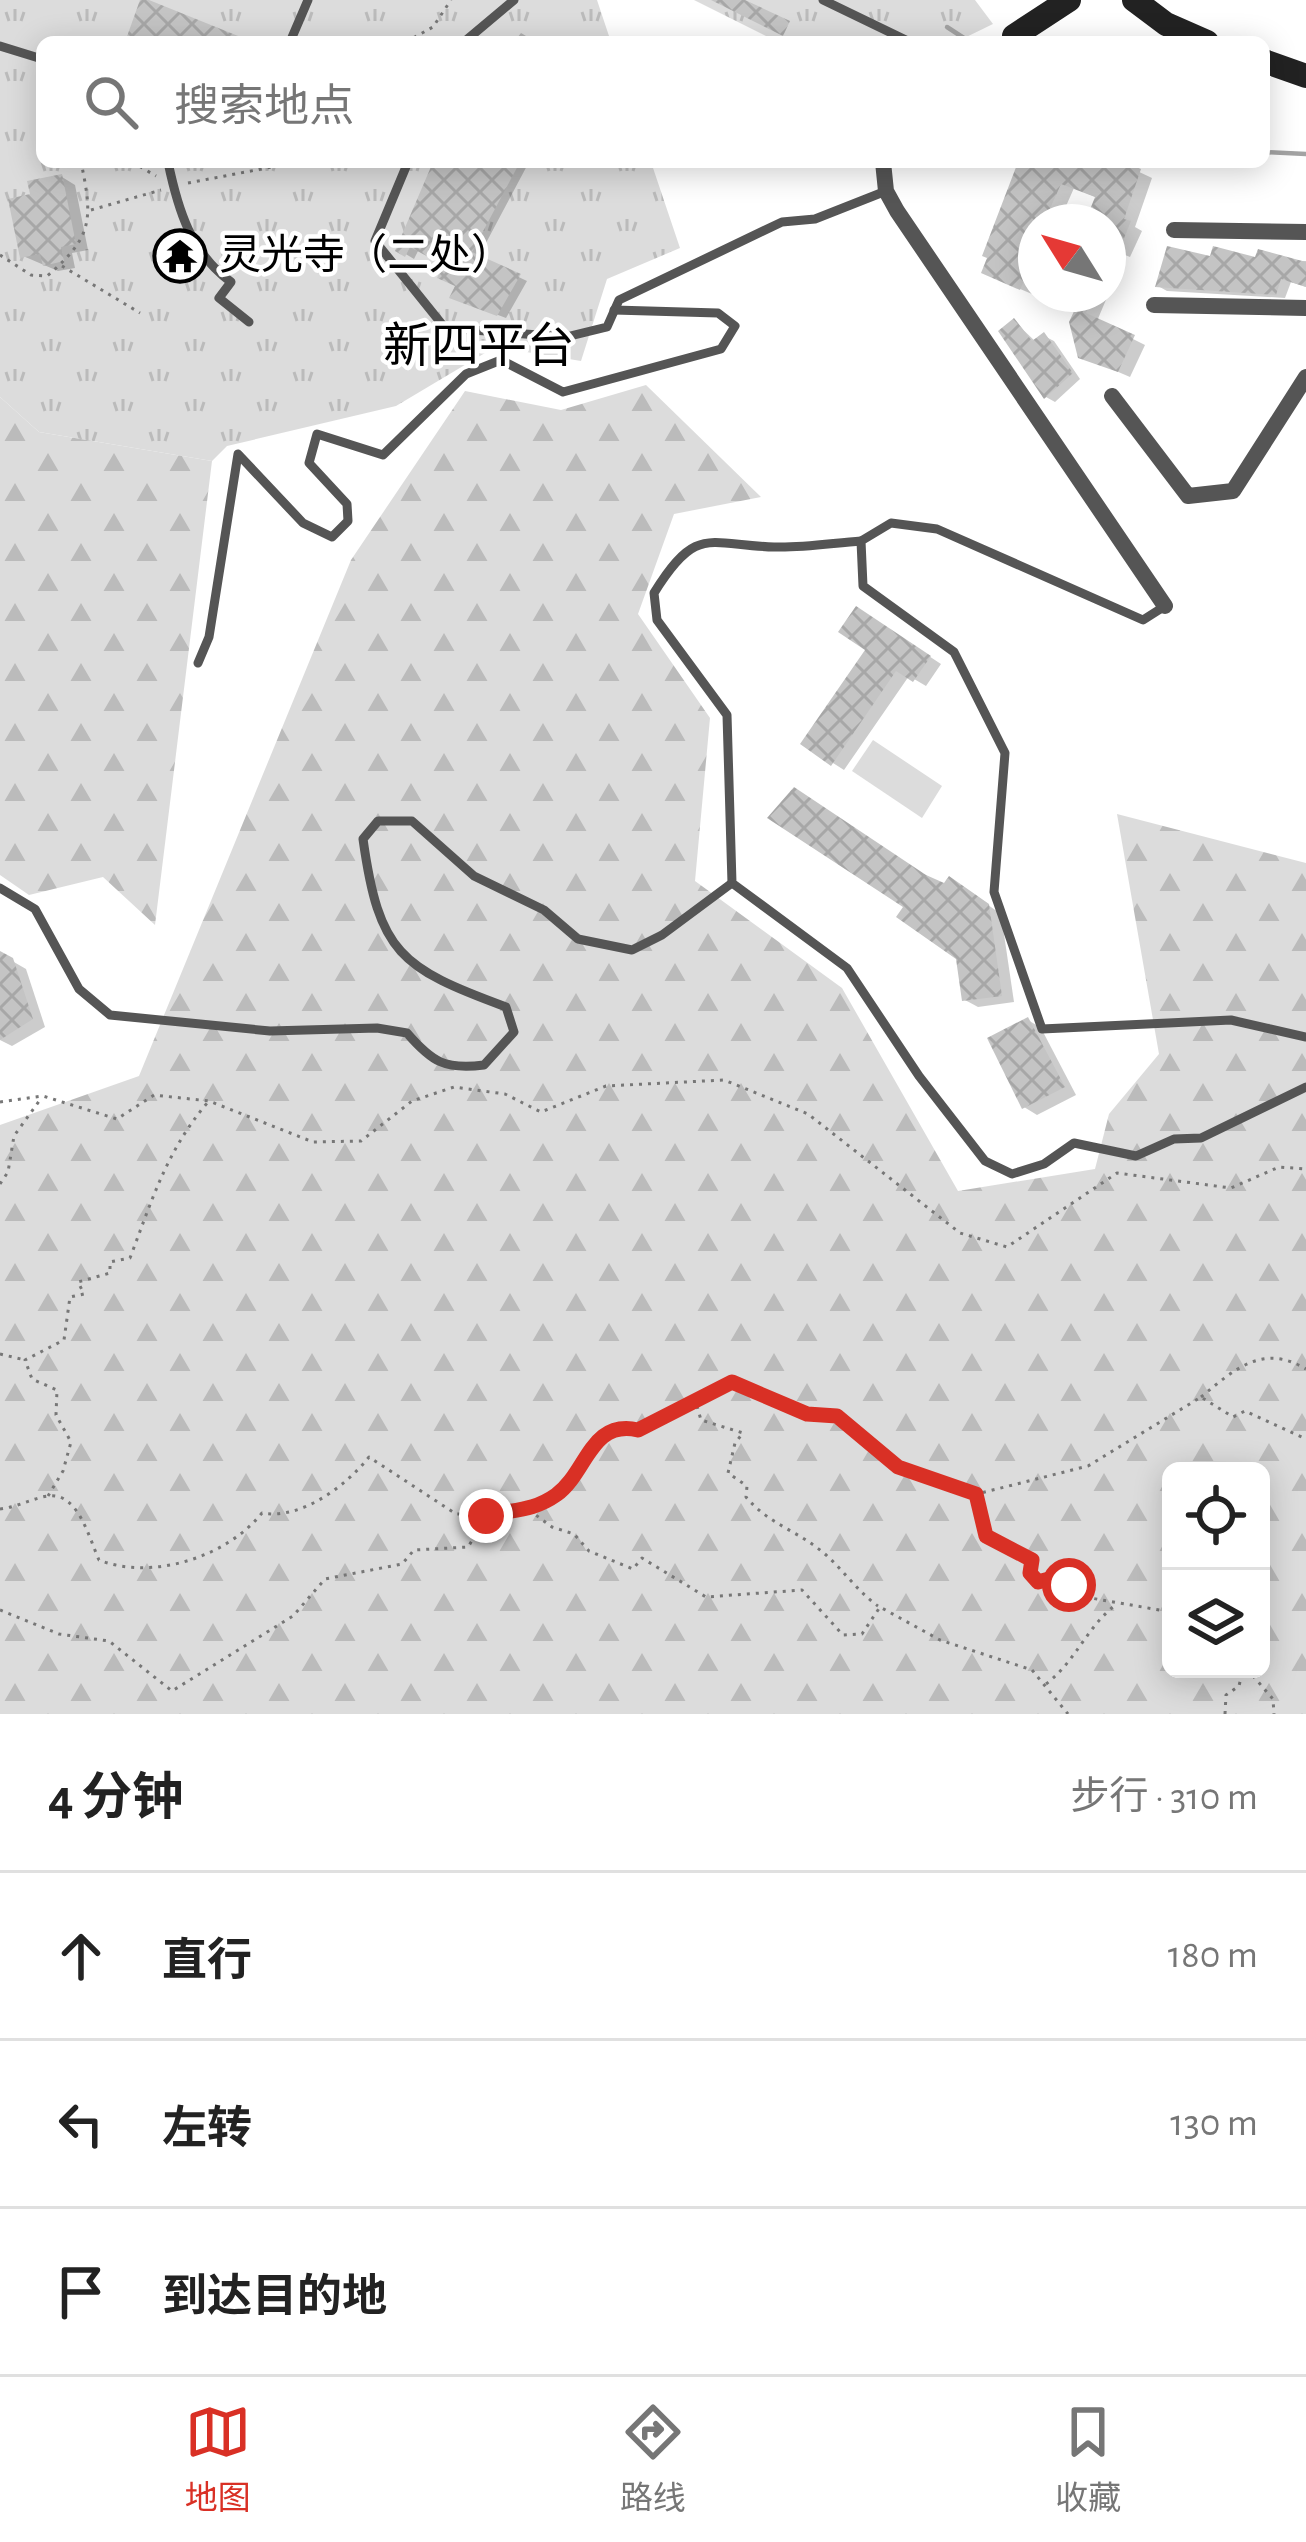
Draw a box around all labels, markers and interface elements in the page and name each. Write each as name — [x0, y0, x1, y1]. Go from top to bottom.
search box — [36, 36, 1270, 168]
icon: search — [78, 69, 144, 135]
text: 搜索地点 — [174, 85, 354, 130]
north arrow — [1018, 204, 1126, 312]
temple icon: 灵光寺（二处） — [152, 228, 208, 284]
place label: 灵光寺（二处） — [219, 233, 513, 277]
district label: 新四平台 — [383, 321, 575, 372]
map controls — [1162, 1462, 1270, 1678]
button: locate — [1162, 1462, 1270, 1570]
route end — [459, 1489, 513, 1543]
route start — [1042, 1558, 1096, 1612]
button: layers — [1162, 1570, 1270, 1678]
text: 4 分钟 — [48, 1773, 183, 1824]
text: 步行 · 310 m — [1070, 1778, 1258, 1817]
icon: ahead — [48, 1923, 114, 1989]
text: 180 m — [1168, 1936, 1258, 1975]
text: 直行 — [162, 1939, 252, 1984]
icon: left — [48, 2091, 114, 2157]
text: 130 m — [1170, 2104, 1258, 2143]
text: 左转 — [162, 2107, 252, 2152]
icon: arrive — [48, 2259, 114, 2325]
text: 到达目的地 — [162, 2275, 387, 2320]
tab: 地图 — [185, 2399, 251, 2520]
tab: 路线 — [620, 2399, 686, 2520]
tab: 收藏 — [1055, 2399, 1121, 2520]

